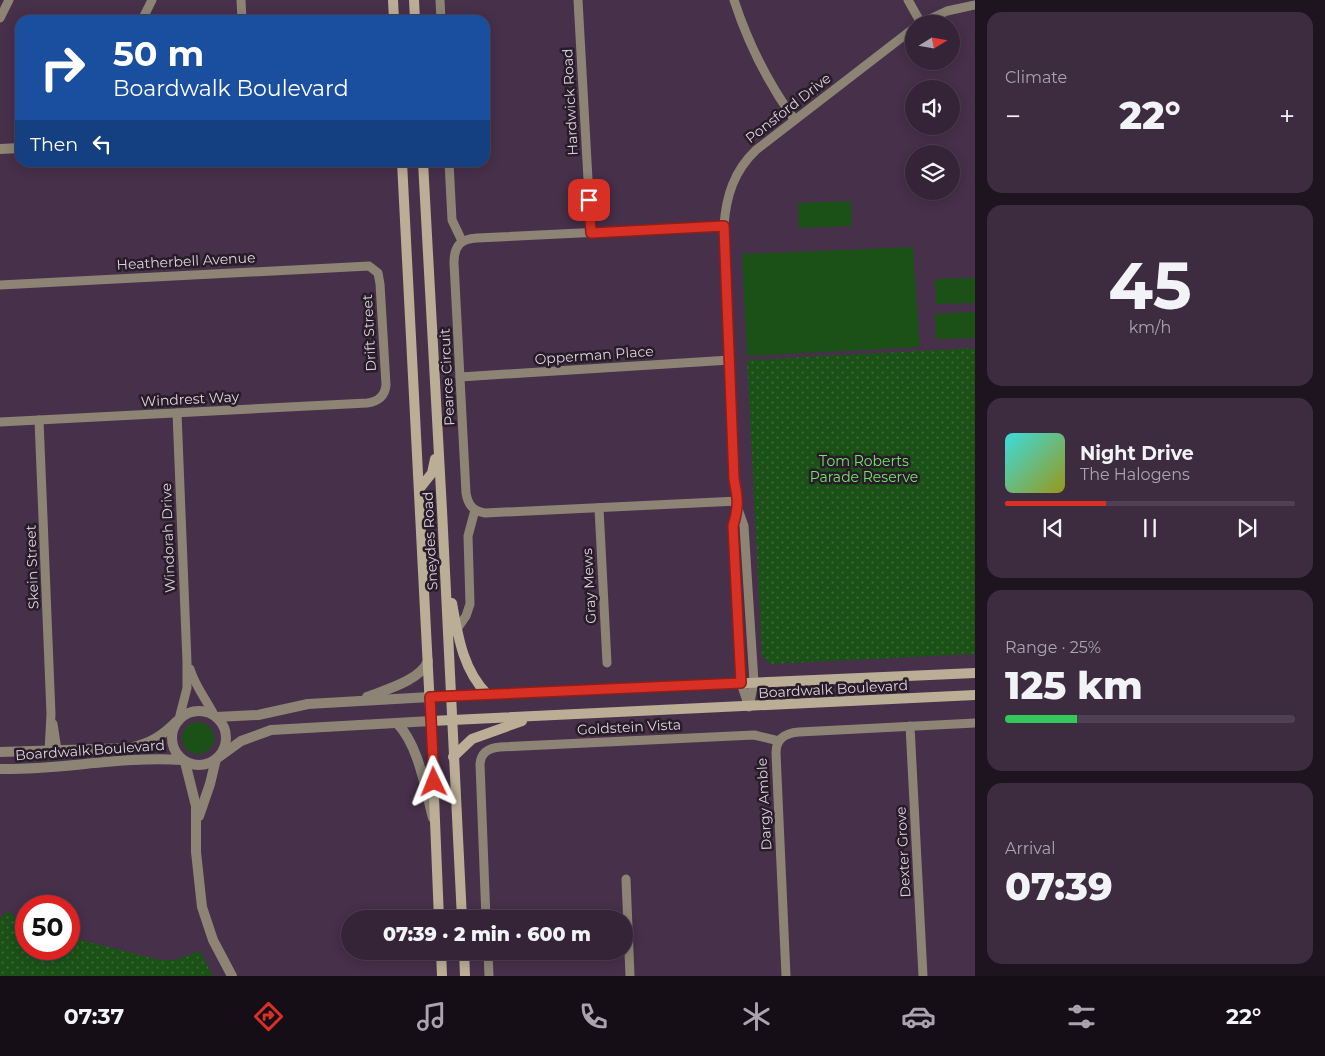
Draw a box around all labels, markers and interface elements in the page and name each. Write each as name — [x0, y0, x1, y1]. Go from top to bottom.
north arrow — [905, 15, 960, 70]
map controls — [905, 15, 960, 200]
text: 50 m — [113, 32, 204, 75]
icon: right — [30, 35, 95, 100]
street label: Hardwick Road — [558, 48, 582, 156]
text: Climate — [1005, 68, 1067, 87]
street label: Ponsford Drive — [742, 69, 834, 147]
text: Boardwalk Boulevard — [113, 75, 349, 102]
button: sound — [905, 80, 960, 135]
text: 22° — [1119, 92, 1181, 139]
text: − — [1005, 99, 1021, 133]
text: + — [1279, 99, 1295, 133]
icon: left — [88, 130, 116, 158]
text: Then — [30, 133, 78, 156]
button: layers — [905, 145, 960, 200]
pin — [568, 179, 610, 221]
icon: arrive — [575, 186, 603, 214]
text: 45 — [1108, 246, 1192, 325]
street label: Heatherbell Avenue — [116, 248, 256, 274]
street label: Drift Street — [358, 294, 380, 372]
text: km/h — [1129, 318, 1171, 337]
street label: Pearce Circuit — [435, 328, 459, 426]
street label: Opperman Place — [534, 342, 654, 368]
street label: Windrest Way — [140, 387, 240, 411]
text: Night Drive — [1080, 442, 1194, 465]
park label: Tom Roberts Parade Reserve — [810, 452, 918, 486]
text: The Halogens — [1080, 465, 1190, 484]
street label: Windorah Drive — [157, 483, 179, 593]
street label: Sneydes Road — [418, 491, 442, 591]
icon: previous — [1039, 514, 1067, 542]
icon: pause — [1136, 514, 1164, 542]
icon: next — [1233, 514, 1261, 542]
street label: Skein Street — [22, 524, 42, 609]
street label: Gray Mews — [578, 547, 600, 624]
text: Range · 25% — [1005, 638, 1101, 657]
text: 125 km — [1005, 662, 1143, 709]
street label: Boardwalk Boulevard — [758, 676, 908, 702]
street label: Goldstein Vista — [576, 715, 682, 739]
street label: Boardwalk Boulevard — [15, 736, 165, 764]
position arrow — [407, 755, 459, 807]
street label: Dargy Amble — [753, 757, 775, 851]
street label: Dexter Grove — [892, 806, 914, 898]
text: Arrival — [1005, 839, 1055, 858]
text: 07:39 — [1005, 863, 1113, 910]
speed limit sign: 50 — [15, 895, 80, 960]
text: 07:39 · 2 min · 600 m — [383, 923, 591, 946]
icon: directions — [251, 999, 286, 1034]
icon: music — [414, 999, 449, 1034]
icon: phone — [576, 999, 611, 1034]
icon: climate — [739, 999, 774, 1034]
icon: car — [901, 999, 936, 1034]
icon: filters — [1064, 999, 1099, 1034]
text: 07:37 — [64, 1003, 124, 1030]
text: 22° — [1226, 1003, 1261, 1030]

